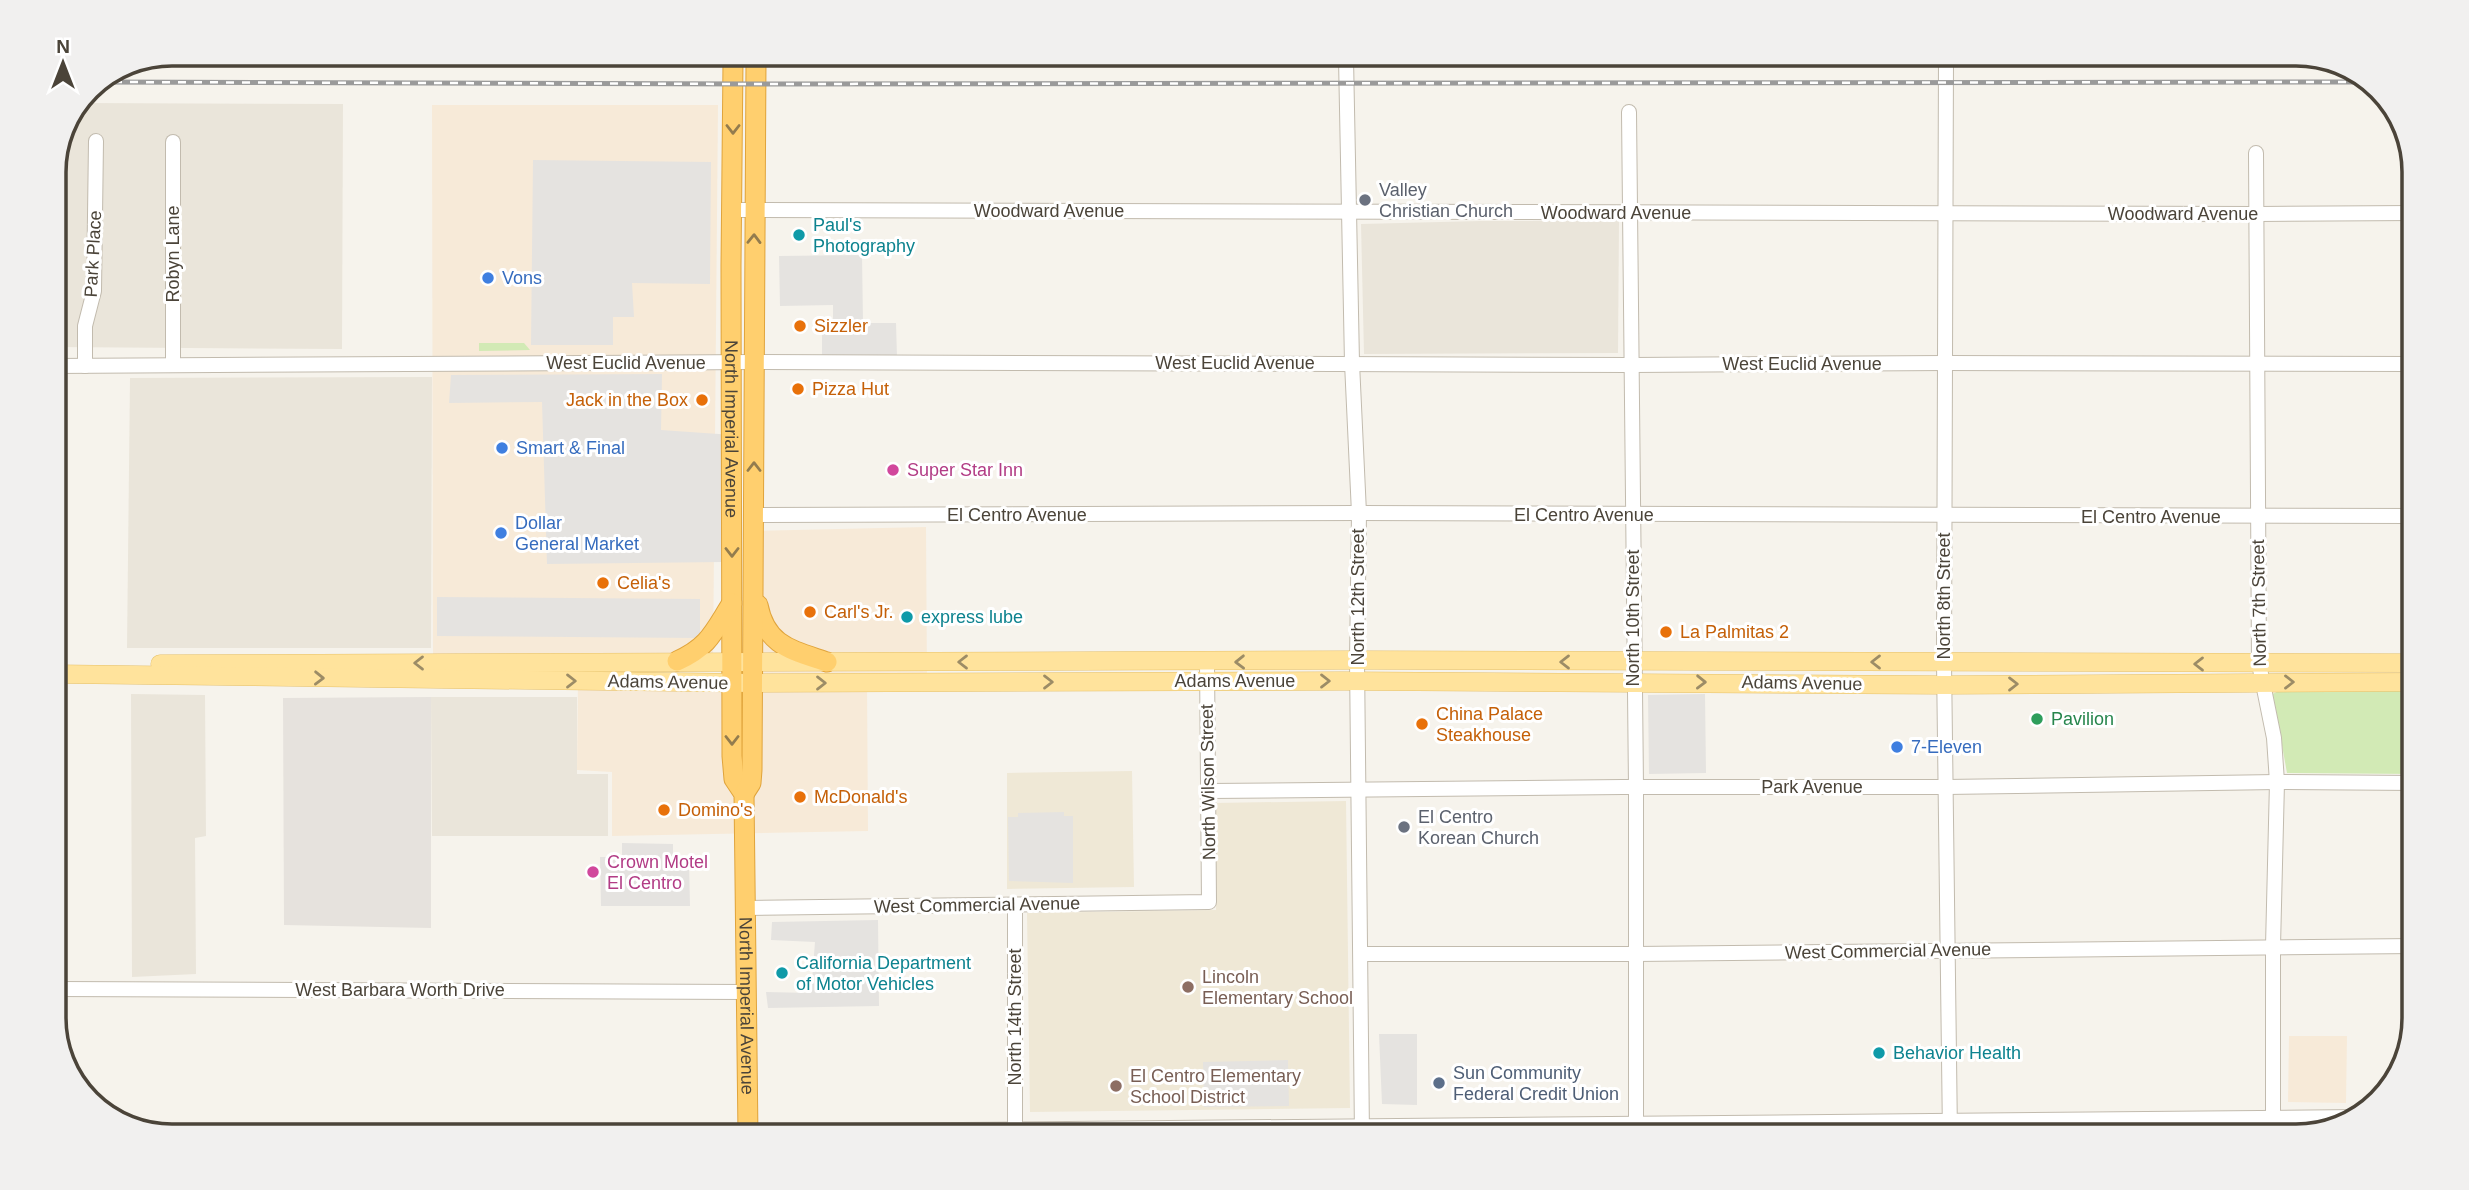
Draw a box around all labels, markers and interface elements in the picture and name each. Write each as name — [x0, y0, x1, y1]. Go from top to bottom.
north arrow — [28, 28, 98, 98]
text: N — [56, 36, 70, 57]
one-way arrow — [725, 124, 741, 135]
place label: Valley Christian Church — [1379, 180, 1513, 221]
marker: Valley Christian Church — [1357, 192, 1373, 208]
street label: Woodward Avenue — [974, 201, 1124, 221]
street label: Woodward Avenue — [1541, 203, 1691, 223]
street label: Woodward Avenue — [2108, 204, 2258, 224]
street label: Robyn Lane — [163, 205, 183, 303]
street label: Park Place — [81, 210, 105, 298]
place label: Paul's Photography — [813, 215, 915, 256]
marker: Paul's Photography — [791, 227, 807, 243]
one-way arrow — [746, 233, 761, 244]
place label: Vons — [502, 268, 542, 288]
marker: Vons — [480, 270, 496, 286]
place label: Sizzler — [814, 316, 868, 336]
marker: Sizzler — [792, 318, 808, 334]
street label: North Imperial Avenue — [721, 340, 742, 518]
street label: West Euclid Avenue — [546, 353, 706, 373]
street label: West Euclid Avenue — [1155, 353, 1315, 373]
street label: West Euclid Avenue — [1722, 354, 1882, 374]
place label: Pizza Hut — [812, 379, 889, 399]
marker: Pizza Hut — [790, 381, 806, 397]
place label: Jack in the Box — [566, 390, 688, 410]
marker: Jack in the Box — [694, 392, 710, 408]
place label: Smart & Final — [516, 438, 625, 458]
marker: Smart & Final — [494, 440, 510, 456]
place label: Super Star Inn — [907, 460, 1023, 480]
one-way arrow — [746, 461, 762, 471]
marker: Super Star Inn — [885, 462, 901, 478]
street label: El Centro Avenue — [947, 505, 1087, 525]
street label: El Centro Avenue — [1514, 505, 1654, 525]
street label: El Centro Avenue — [2081, 507, 2221, 527]
place label: Dollar General Market — [515, 513, 639, 554]
marker: Dollar General Market — [493, 525, 509, 541]
street label: North 12th Street — [1348, 528, 1368, 666]
street label: North 8th Street — [1934, 532, 1954, 660]
street label: North 7th Street — [2248, 539, 2270, 667]
one-way arrow — [724, 548, 740, 558]
street label: North 10th Street — [1623, 549, 1643, 687]
place label: Celia's — [617, 573, 670, 593]
marker: Celia's — [595, 575, 611, 591]
place label: Carl's Jr. — [824, 602, 893, 622]
marker: Carl's Jr. — [802, 604, 818, 620]
place label: express lube — [921, 607, 1023, 627]
marker: express lube — [899, 609, 915, 625]
place label: La Palmitas 2 — [1680, 622, 1789, 642]
marker: La Palmitas 2 — [1658, 624, 1674, 640]
one-way arrow — [958, 654, 968, 670]
one-way arrow — [1234, 654, 1245, 669]
one-way arrow — [1560, 654, 1570, 670]
one-way arrow — [1870, 654, 1881, 670]
one-way arrow — [413, 655, 423, 671]
one-way arrow — [2194, 656, 2204, 672]
one-way arrow — [313, 670, 324, 685]
street label: Adams Avenue — [607, 671, 729, 693]
street label: Adams Avenue — [1175, 671, 1295, 691]
street label: Adams Avenue — [1741, 672, 1863, 694]
one-way arrow — [566, 673, 576, 689]
one-way arrow — [1320, 673, 1330, 689]
one-way arrow — [1043, 674, 1054, 690]
one-way arrow — [1696, 674, 1707, 690]
one-way arrow — [2285, 674, 2295, 690]
one-way arrow — [816, 675, 826, 691]
one-way arrow — [2008, 676, 2019, 692]
street label: North Wilson Street — [1197, 704, 1219, 860]
place label: China Palace Steakhouse — [1436, 704, 1543, 745]
place label: Pavilion — [2051, 709, 2114, 729]
marker: Pavilion — [2029, 711, 2045, 727]
marker: China Palace Steakhouse — [1414, 716, 1430, 732]
one-way arrow — [724, 735, 740, 746]
place label: 7-Eleven — [1911, 737, 1982, 757]
marker: 7-Eleven — [1889, 739, 1905, 755]
street label: Park Avenue — [1761, 777, 1863, 797]
place label: McDonald's — [814, 787, 907, 807]
marker: McDonald's — [792, 789, 808, 805]
place label: Domino's — [678, 800, 752, 820]
marker: Domino's — [656, 802, 672, 818]
place label: El Centro Korean Church — [1418, 807, 1539, 848]
marker: El Centro Korean Church — [1396, 819, 1412, 835]
place label: Crown Motel El Centro — [607, 852, 708, 893]
marker: Crown Motel El Centro — [585, 864, 601, 880]
street label: West Commercial Avenue — [874, 893, 1080, 917]
street label: North Imperial Avenue — [735, 917, 758, 1095]
street label: West Commercial Avenue — [1785, 939, 1991, 963]
street label: North 14th Street — [1005, 948, 1025, 1086]
place label: California Department of Motor Vehicles — [796, 953, 971, 994]
marker: California Department of Motor Vehicles — [774, 965, 790, 981]
place label: Lincoln Elementary School — [1202, 967, 1353, 1008]
marker: Lincoln Elementary School — [1180, 979, 1196, 995]
street label: West Barbara Worth Drive — [295, 980, 505, 1000]
place label: Behavior Health — [1893, 1043, 2021, 1063]
marker: Behavior Health — [1871, 1045, 1887, 1061]
place label: Sun Community Federal Credit Union — [1453, 1063, 1619, 1104]
place label: El Centro Elementary School District — [1130, 1066, 1301, 1107]
marker: Sun Community Federal Credit Union — [1431, 1075, 1447, 1091]
marker: El Centro Elementary School District — [1108, 1078, 1124, 1094]

